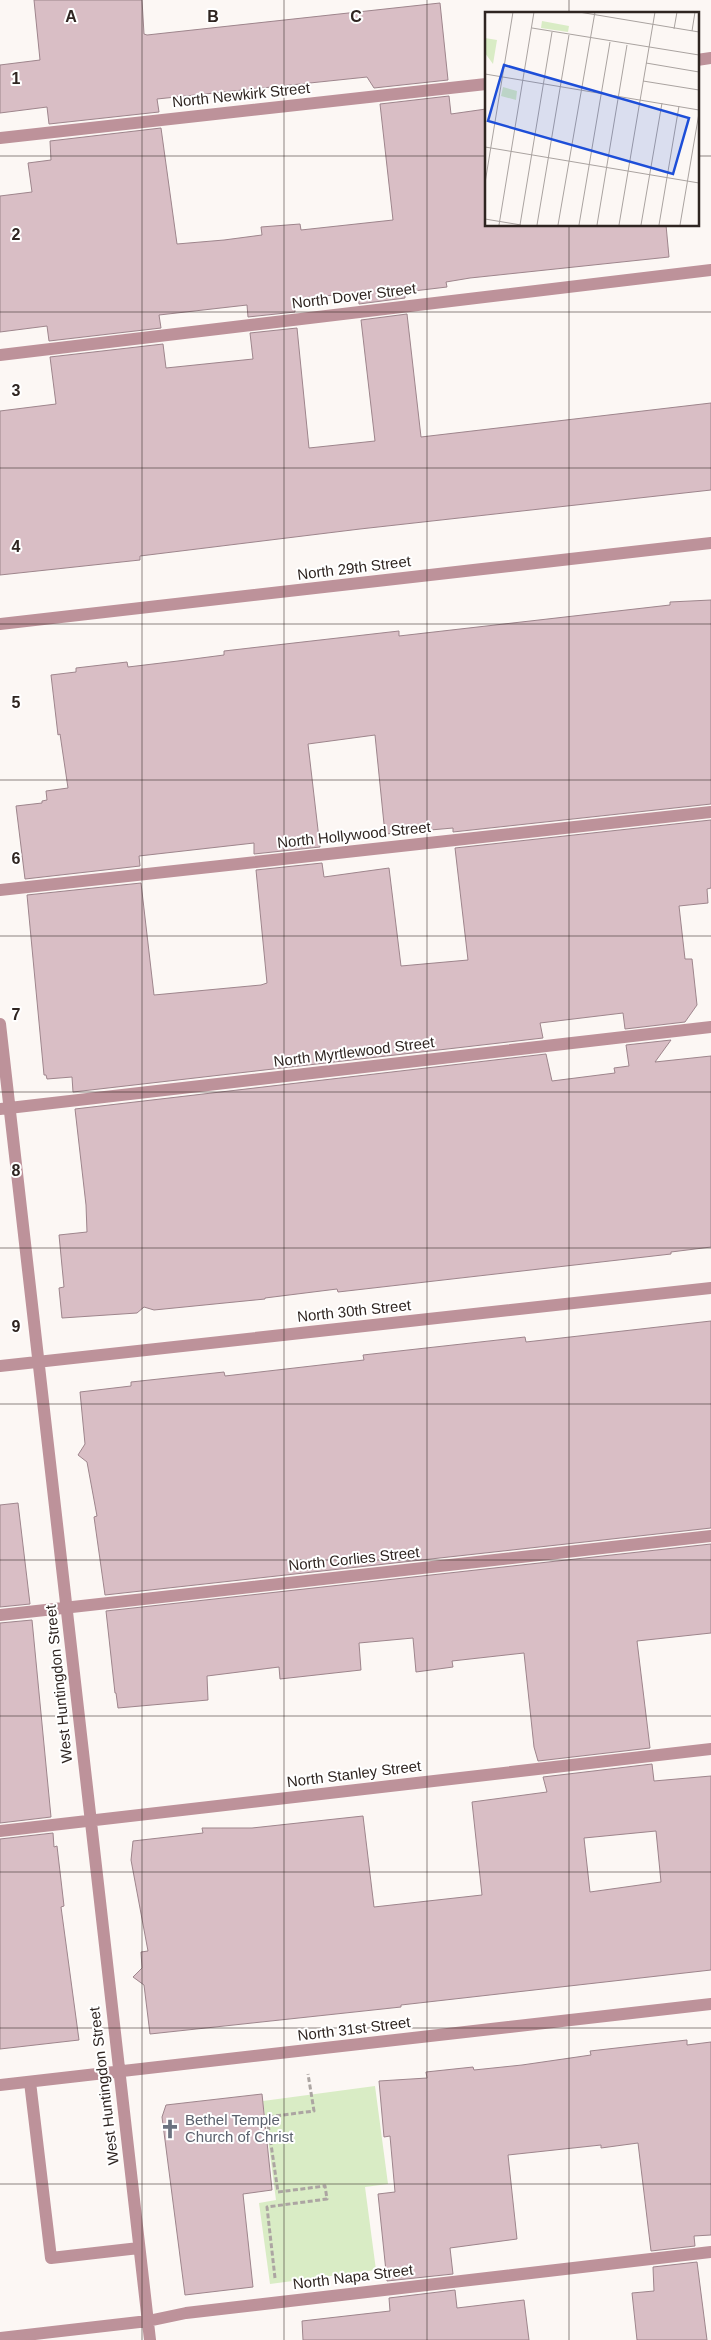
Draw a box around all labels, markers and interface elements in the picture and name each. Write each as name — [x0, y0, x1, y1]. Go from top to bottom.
text: A — [65, 8, 77, 25]
text: B — [207, 8, 219, 25]
text: C — [350, 8, 362, 25]
inset map — [485, 12, 698, 226]
text: 1 — [12, 70, 21, 87]
street label: North Newkirk Street — [171, 79, 311, 110]
text: 2 — [12, 226, 21, 243]
street label: North Dover Street — [291, 279, 418, 312]
text: 3 — [12, 382, 21, 399]
text: 4 — [12, 538, 21, 555]
street label: North 29th Street — [296, 552, 412, 583]
text: 5 — [12, 694, 21, 711]
street label: North Hollywood Street — [276, 818, 432, 851]
text: 6 — [12, 850, 21, 867]
text: 7 — [12, 1006, 21, 1023]
street label: North Myrtlewood Street — [273, 1033, 436, 1070]
text: 8 — [12, 1162, 21, 1179]
street label: North 30th Street — [296, 1296, 412, 1325]
text: 9 — [12, 1318, 21, 1335]
street label: North Corlies Street — [288, 1543, 421, 1574]
street label: West Huntingdon Street — [42, 1603, 75, 1764]
street label: North Stanley Street — [286, 1757, 423, 1790]
street label: West Huntingdon Street — [85, 2005, 122, 2166]
street label: North 31st Street — [297, 2013, 412, 2044]
place label: Bethel Temple Church of Christ — [185, 2111, 294, 2145]
church icon: Bethel Temple Church of Christ — [159, 2118, 181, 2140]
street label: North Napa Street — [292, 2261, 415, 2292]

